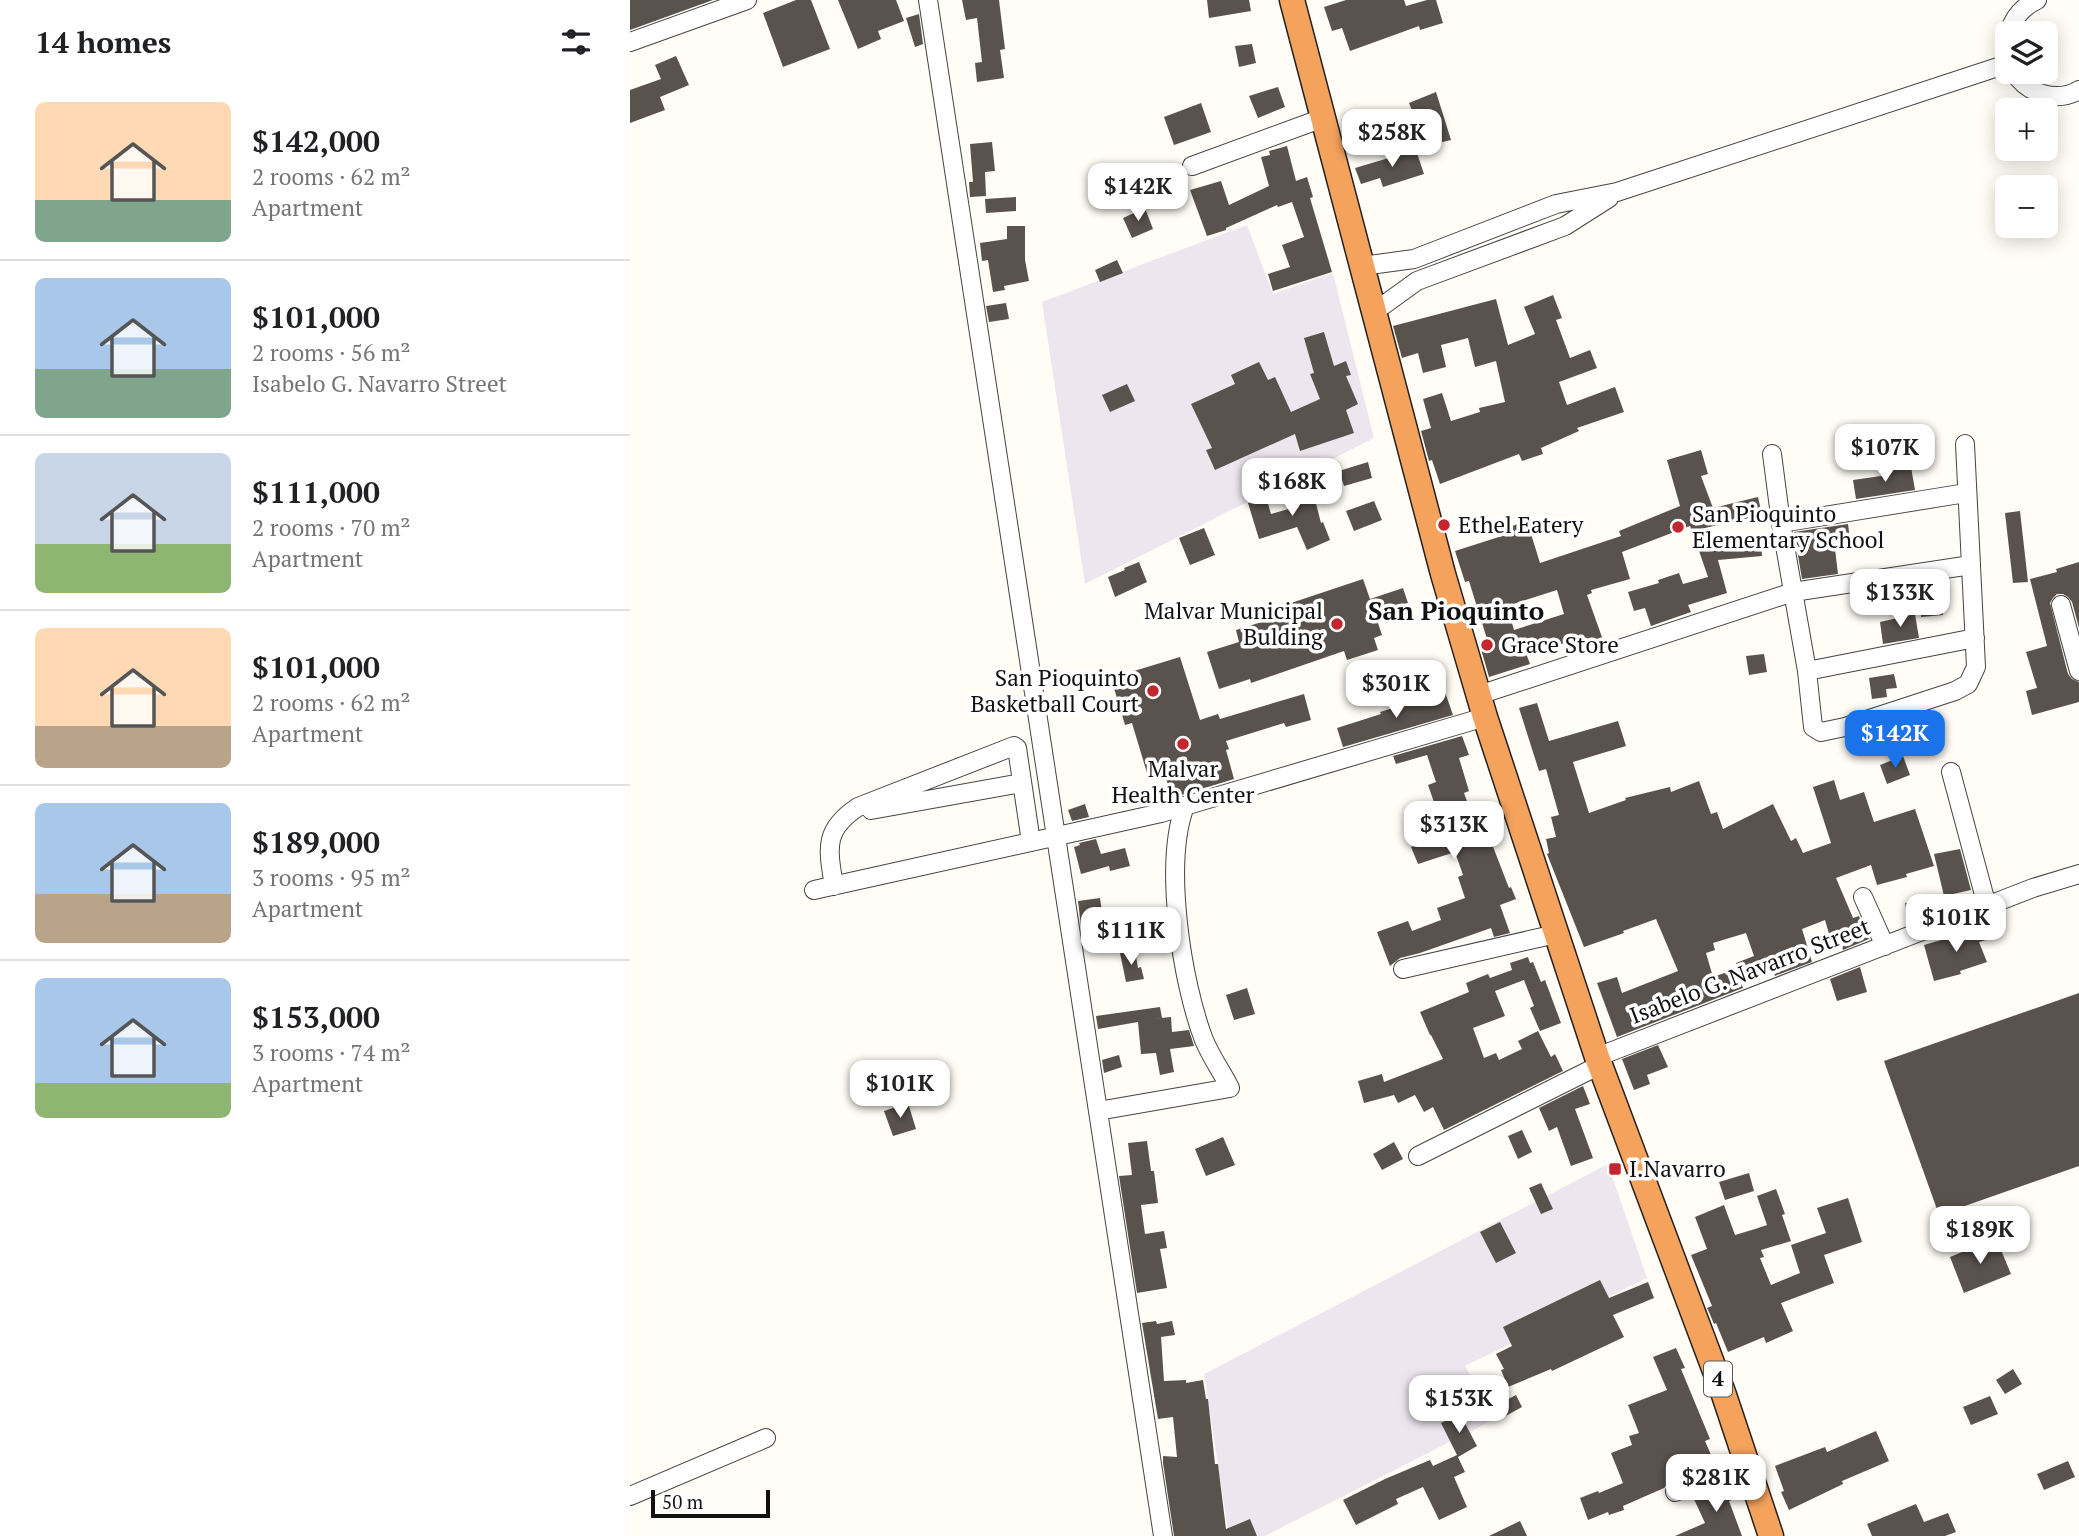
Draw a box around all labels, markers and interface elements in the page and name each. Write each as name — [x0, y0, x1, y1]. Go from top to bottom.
map controls — [1995, 21, 2058, 238]
button: layers — [1995, 21, 2058, 84]
text: 14 homes — [35, 22, 171, 62]
icon: filters — [557, 23, 595, 61]
button: + — [1995, 98, 2058, 161]
pin: $258K — [1343, 110, 1441, 169]
text: $258K — [1358, 116, 1426, 147]
text: $142,000 — [252, 121, 380, 161]
icon: home — [91, 130, 175, 214]
text: 2 rooms · 62 m² — [252, 161, 411, 192]
pin: $142K — [1089, 164, 1187, 223]
text: $142K — [1104, 170, 1172, 201]
button: − — [1995, 175, 2058, 238]
text: Apartment — [252, 192, 363, 223]
text: $101,000 — [252, 297, 380, 337]
icon: home — [91, 306, 175, 390]
text: 2 rooms · 56 m² — [252, 337, 411, 368]
text: Isabelo G. Navarro Street — [252, 368, 507, 399]
pin: $107K — [1836, 424, 1934, 484]
text: $107K — [1851, 431, 1919, 462]
pin: $168K — [1243, 458, 1341, 518]
text: $168K — [1258, 465, 1326, 496]
text: $111,000 — [252, 472, 380, 512]
icon: home — [91, 481, 175, 565]
place label: San Pioquinto Elementary School — [1692, 498, 1885, 555]
place label: Ethel Eatery — [1458, 509, 1584, 540]
text: 2 rooms · 70 m² — [252, 512, 411, 543]
marker: Ethel Eatery — [1436, 517, 1452, 533]
marker: San Pioquinto Elementary School — [1670, 519, 1686, 535]
text: Apartment — [252, 543, 363, 574]
pin: $133K — [1851, 570, 1949, 629]
text: $133K — [1866, 576, 1934, 607]
district label: San Pioquinto — [1368, 593, 1544, 627]
place label: Malvar Municipal Bulding — [1144, 595, 1324, 652]
marker: Malvar Municipal Bulding — [1329, 616, 1345, 632]
place label: Grace Store — [1501, 629, 1619, 660]
marker: Grace Store — [1479, 637, 1495, 653]
text: $101,000 — [252, 647, 380, 687]
icon: home — [91, 656, 175, 740]
pin: $301K — [1347, 660, 1445, 720]
place label: San Pioquinto Basketball Court — [970, 662, 1139, 719]
text: $301K — [1362, 667, 1430, 698]
marker: San Pioquinto Basketball Court — [1145, 683, 1161, 699]
text: 2 rooms · 62 m² — [252, 687, 411, 718]
pin: $142K — [1846, 710, 1944, 770]
text: $142K — [1861, 717, 1929, 748]
text: Apartment — [252, 718, 363, 749]
marker: Malvar Health Center — [1175, 736, 1191, 752]
place label: Malvar Health Center — [1112, 753, 1255, 810]
pin: $313K — [1405, 802, 1503, 861]
text: $313K — [1420, 808, 1488, 839]
text: $189,000 — [252, 822, 380, 862]
icon: home — [91, 831, 175, 915]
text: 3 rooms · 95 m² — [252, 862, 411, 893]
text: Apartment — [252, 893, 363, 924]
pin: $101K — [1907, 894, 2005, 954]
text: $101K — [1922, 901, 1990, 932]
pin: $111K — [1082, 908, 1180, 967]
street label: Isabelo G. Navarro Street — [1625, 910, 1875, 1031]
text: $111K — [1097, 914, 1165, 945]
text: $153,000 — [252, 997, 380, 1037]
icon: home — [91, 1006, 175, 1090]
text: 3 rooms · 74 m² — [252, 1037, 411, 1068]
pin: $101K — [851, 1060, 949, 1120]
text: $101K — [866, 1067, 934, 1098]
text: Apartment — [252, 1068, 363, 1099]
place label: I.Navarro — [1629, 1153, 1726, 1184]
marker: I.Navarro — [1607, 1161, 1623, 1177]
pin: $189K — [1931, 1206, 2029, 1266]
text: $189K — [1946, 1213, 2014, 1244]
road number: 4 — [1704, 1362, 1732, 1396]
pin: $153K — [1410, 1376, 1508, 1435]
text: $153K — [1425, 1382, 1493, 1413]
pin: $281K — [1667, 1454, 1765, 1514]
text: $281K — [1682, 1461, 1750, 1492]
scale bar — [651, 1487, 770, 1519]
text: 50 m — [662, 1489, 703, 1514]

